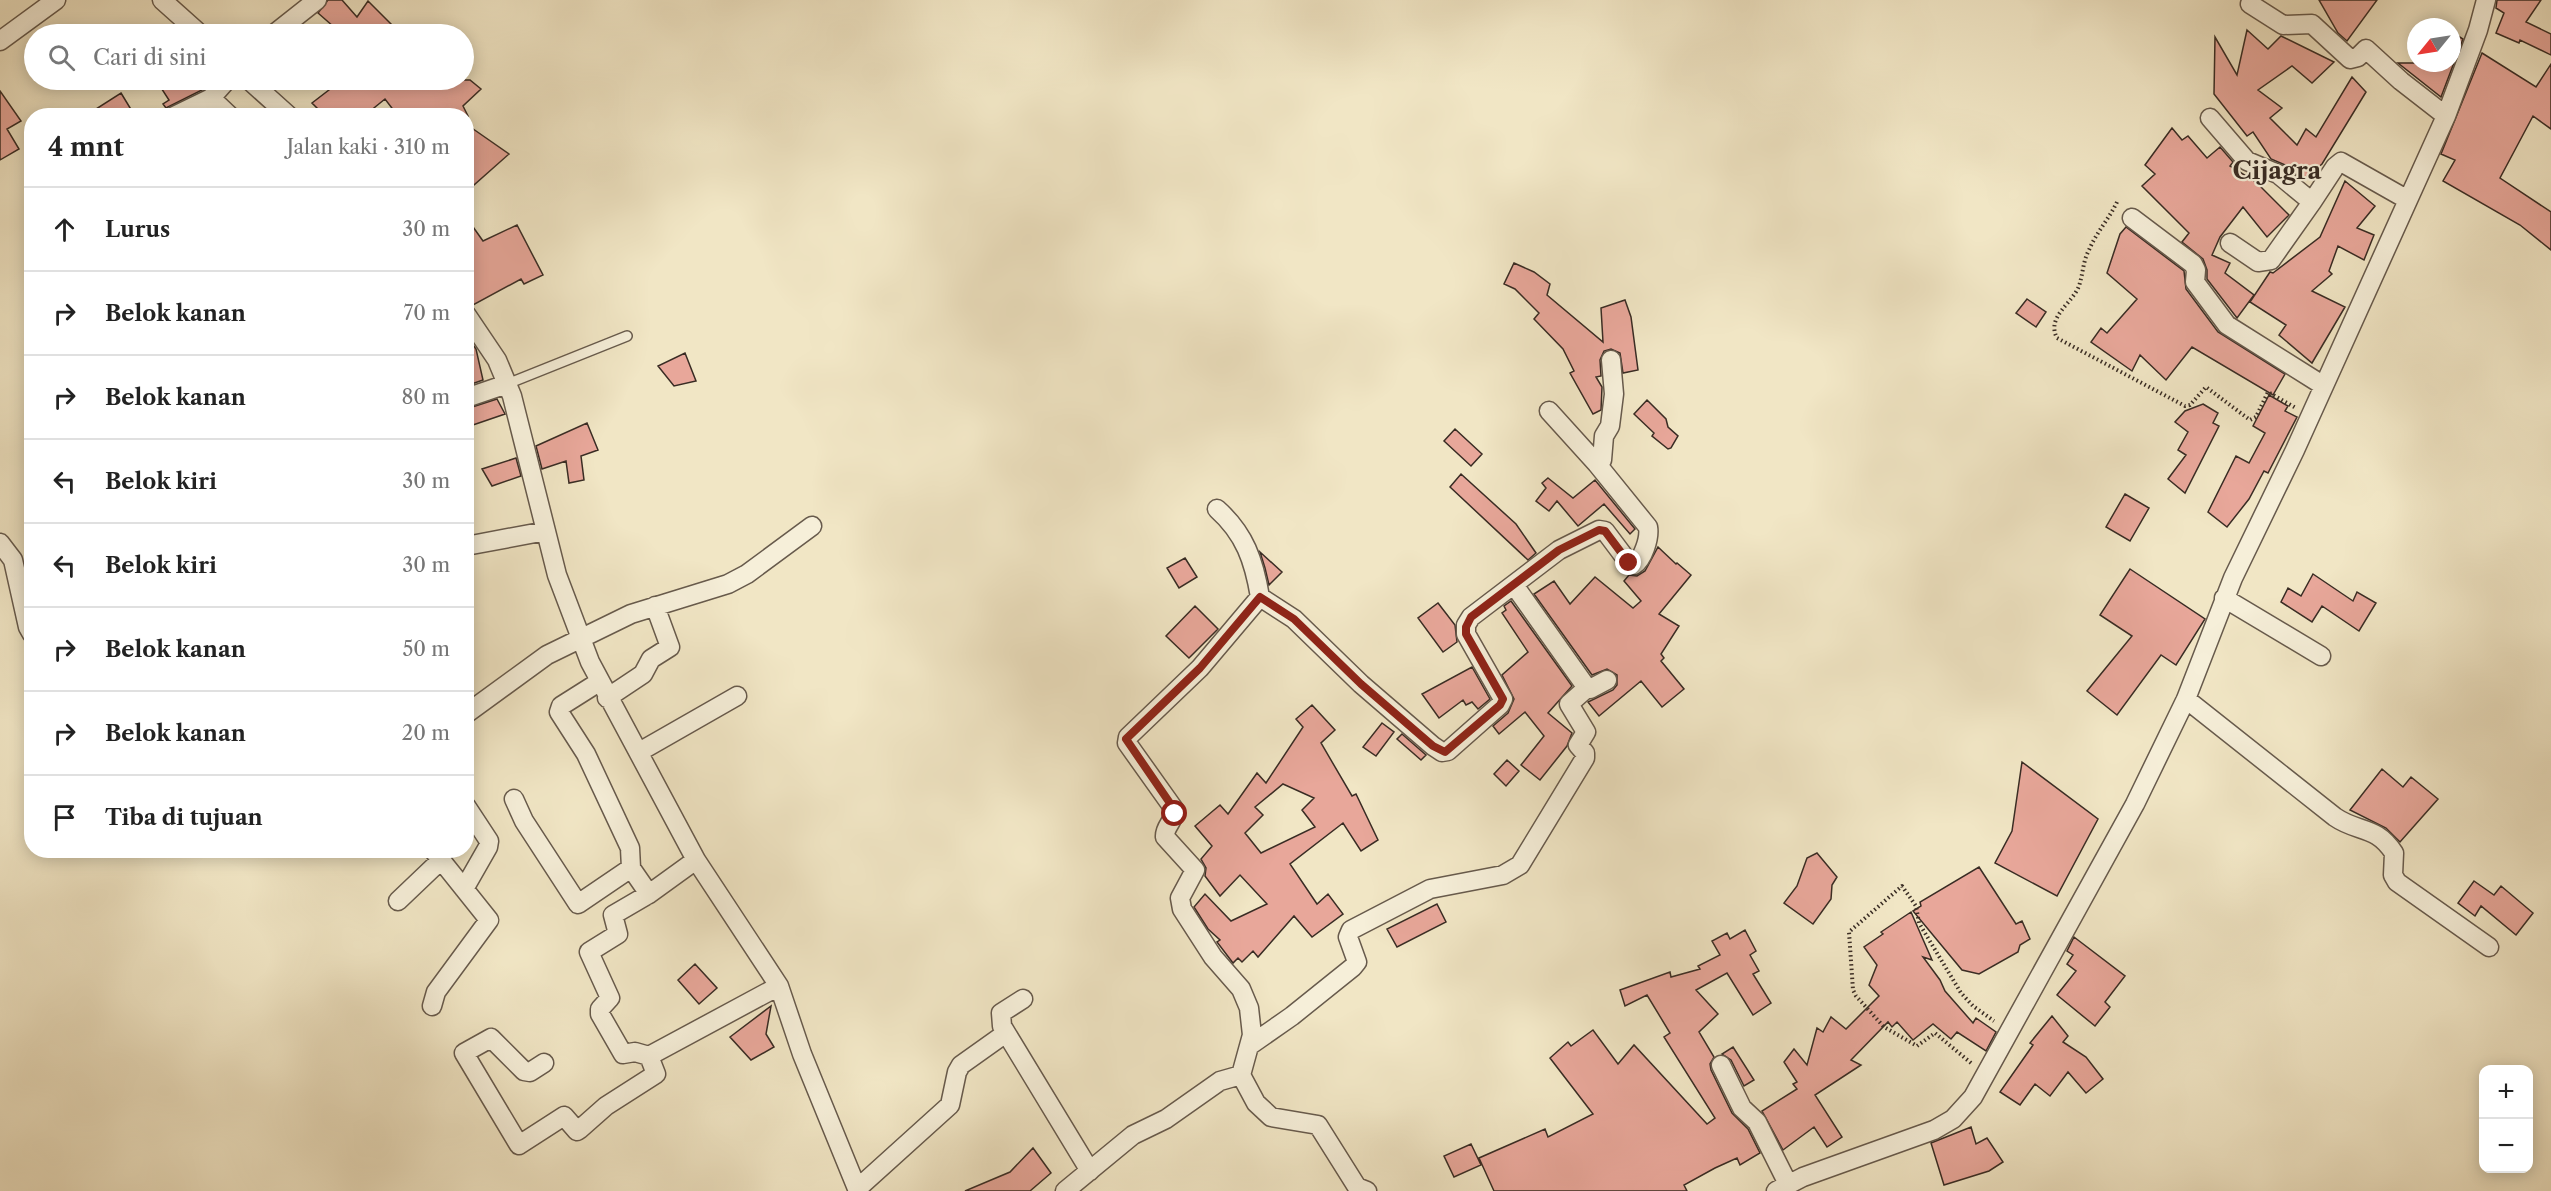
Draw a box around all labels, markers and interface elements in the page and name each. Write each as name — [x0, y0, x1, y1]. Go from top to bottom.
north arrow — [2407, 18, 2461, 72]
search box — [24, 24, 474, 90]
icon: search — [45, 41, 78, 74]
text: Cari di sini — [93, 44, 206, 71]
text: 4 mnt — [48, 131, 124, 163]
text: Jalan kaki · 310 m — [287, 135, 450, 159]
district label: Cijagra — [2233, 156, 2323, 185]
icon: ahead — [48, 213, 81, 246]
text: Lurus — [105, 216, 170, 243]
text: 30 m — [402, 217, 450, 241]
icon: right — [48, 297, 81, 330]
text: Belok kanan — [105, 300, 246, 327]
text: 70 m — [404, 301, 450, 325]
icon: right — [48, 381, 81, 414]
text: Belok kanan — [105, 384, 246, 411]
text: 80 m — [402, 385, 450, 409]
icon: left — [48, 465, 81, 498]
text: Belok kiri — [105, 468, 217, 495]
text: 30 m — [402, 469, 450, 493]
icon: left — [48, 549, 81, 582]
route end — [1615, 549, 1641, 575]
text: Belok kiri — [105, 552, 217, 579]
text: 30 m — [402, 553, 450, 577]
icon: right — [48, 633, 81, 666]
text: Belok kanan — [105, 636, 246, 663]
text: 50 m — [403, 637, 450, 661]
icon: right — [48, 717, 81, 750]
text: Belok kanan — [105, 720, 246, 747]
text: 20 m — [402, 721, 450, 745]
route start — [1161, 800, 1187, 826]
icon: arrive — [48, 801, 81, 834]
text: Tiba di tujuan — [105, 804, 263, 831]
map controls — [2479, 1065, 2533, 1173]
button: + — [2479, 1065, 2533, 1119]
button: − — [2479, 1119, 2533, 1173]

